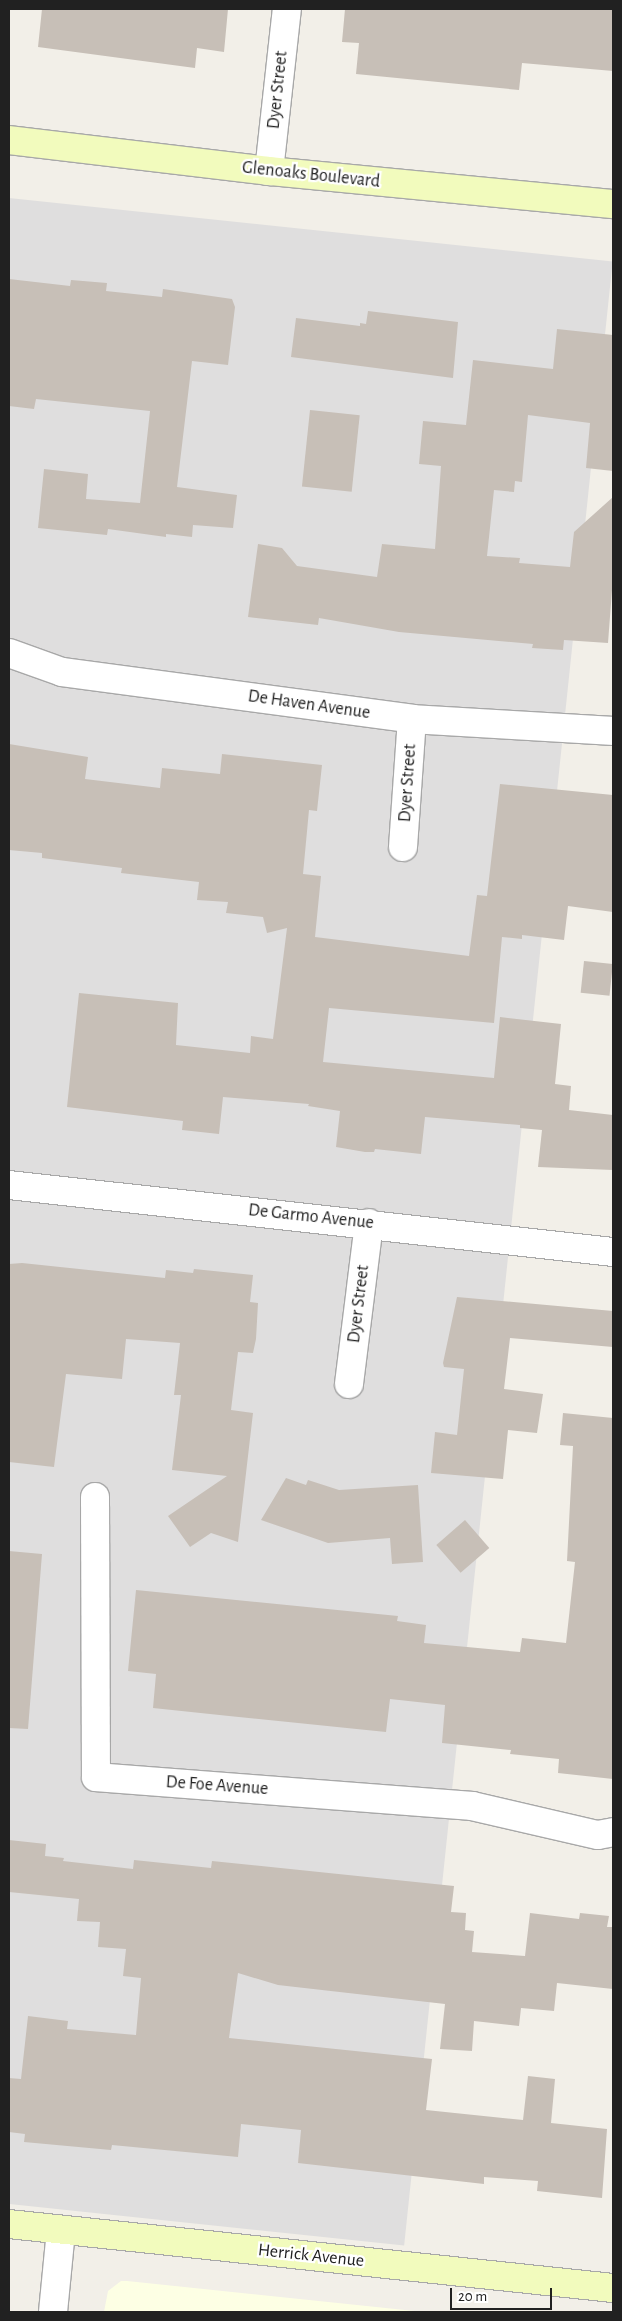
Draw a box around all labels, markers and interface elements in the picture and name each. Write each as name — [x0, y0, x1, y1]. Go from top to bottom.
street label: Dyer Street — [263, 50, 293, 130]
street label: Glenoaks Boulevard — [241, 157, 381, 193]
street label: De Haven Avenue — [246, 686, 372, 724]
street label: Dyer Street — [394, 743, 422, 823]
street label: De Garmo Avenue — [247, 1200, 375, 1234]
street label: Dyer Street — [343, 1264, 375, 1344]
street label: De Foe Avenue — [165, 1772, 269, 1800]
street label: Herrick Avenue — [257, 2240, 365, 2272]
scale bar — [452, 2278, 554, 2310]
text: 20 m — [458, 2289, 487, 2304]

